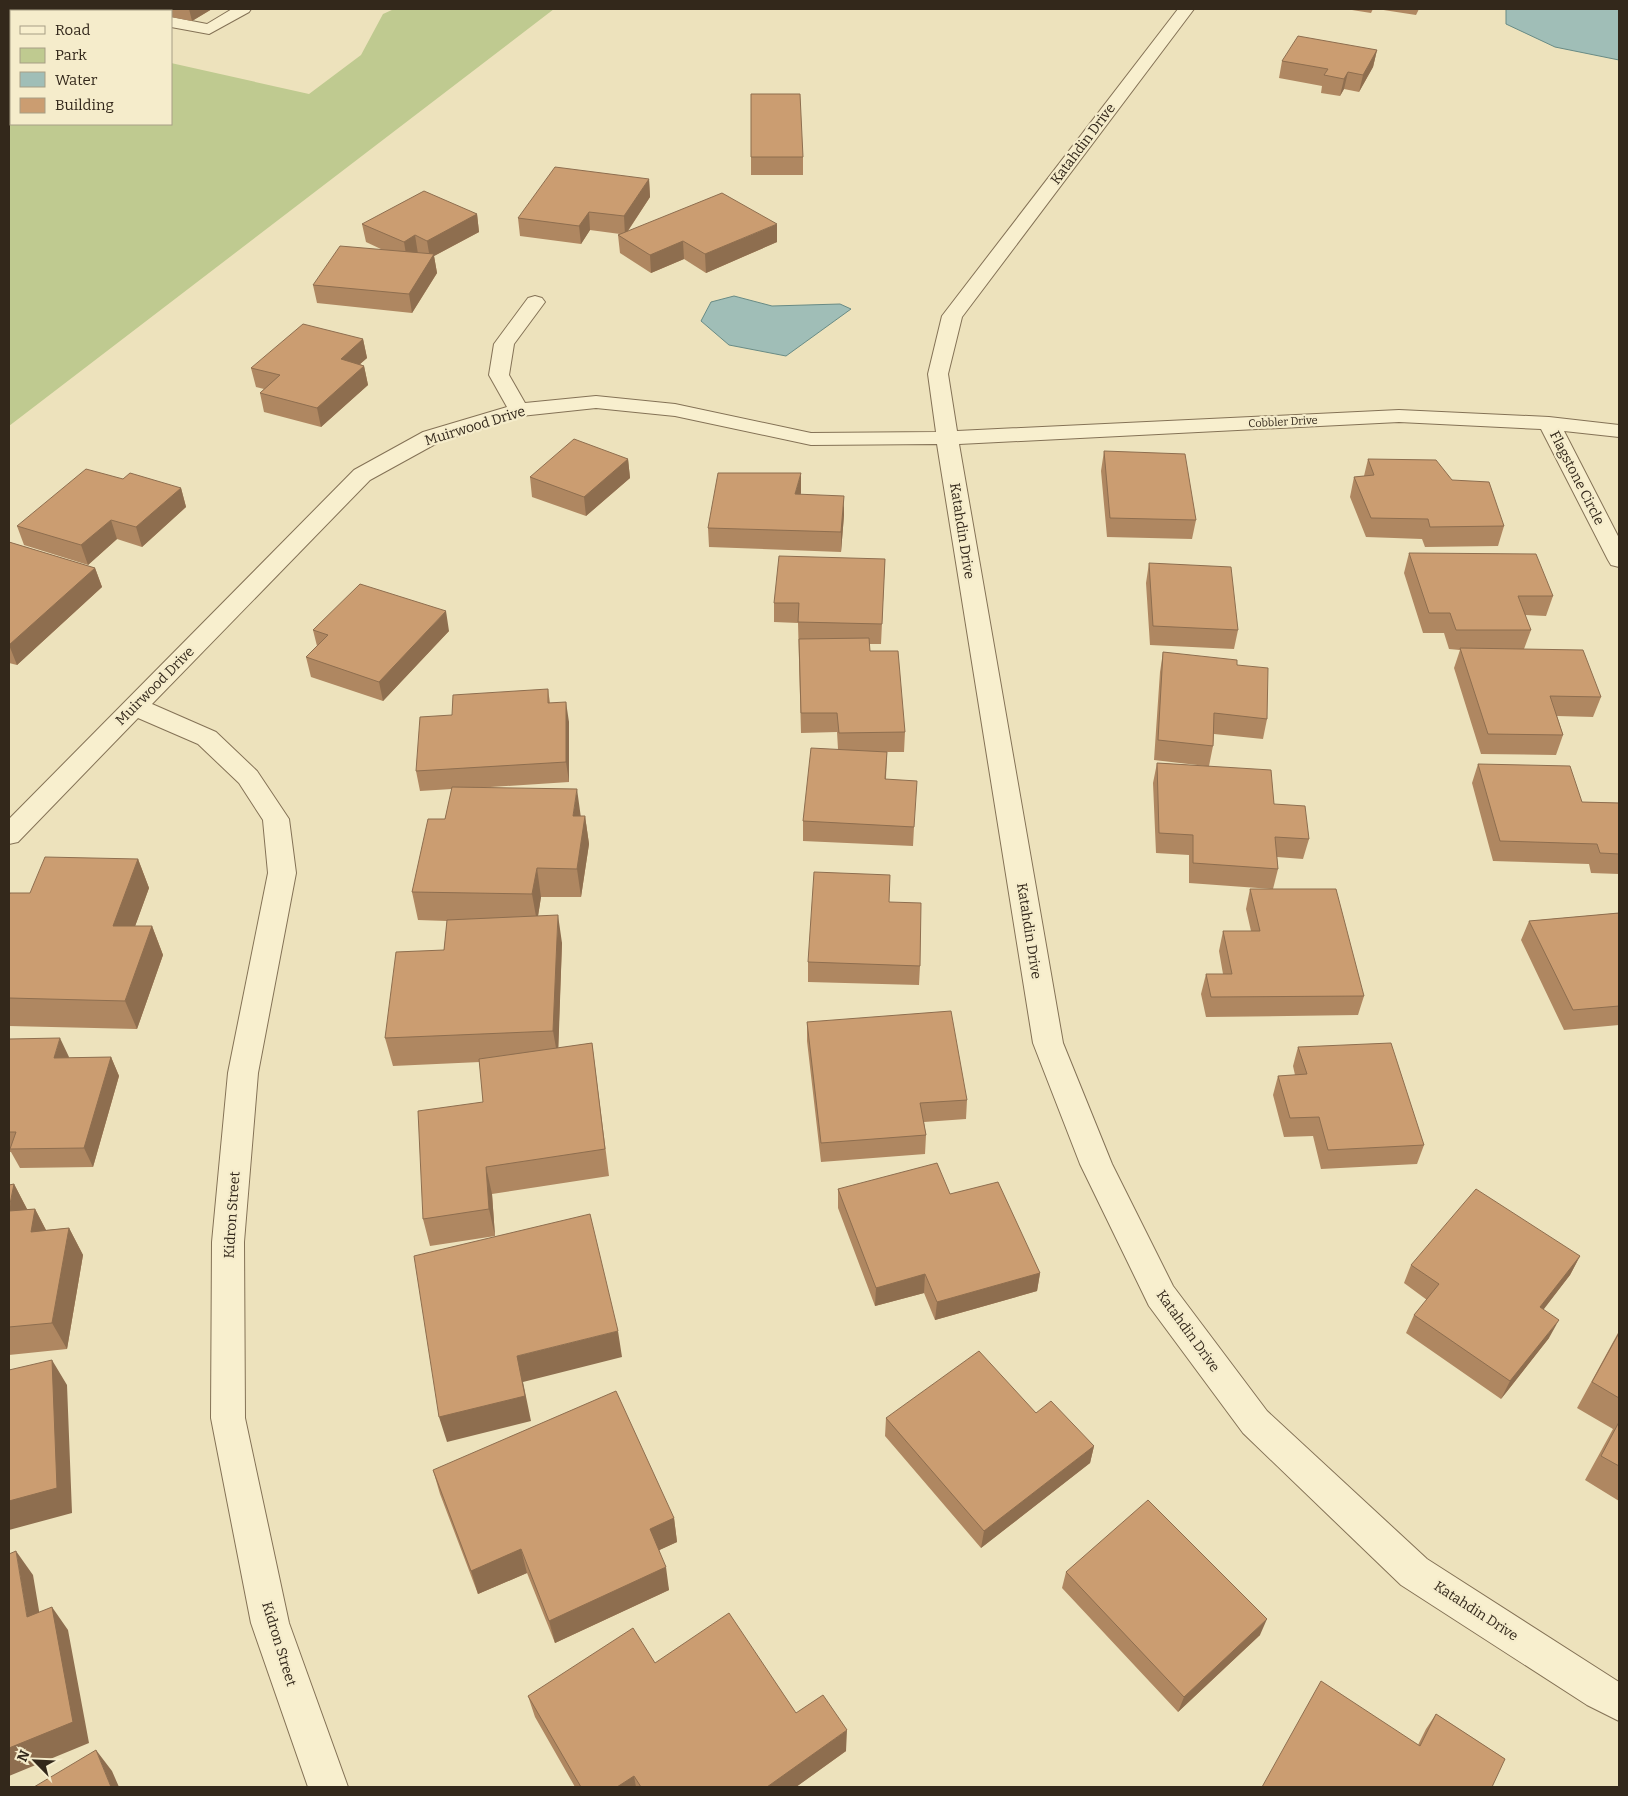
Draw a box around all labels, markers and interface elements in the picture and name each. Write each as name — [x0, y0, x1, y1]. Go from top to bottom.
legend — [10, 10, 172, 125]
text: Road — [55, 21, 90, 39]
text: Park — [55, 46, 87, 64]
text: Water — [55, 71, 98, 89]
text: Building — [55, 96, 114, 114]
street label: Katahdin Drive — [1047, 100, 1119, 188]
street label: Muirwood Drive — [423, 403, 527, 449]
street label: Cobbler Drive — [1248, 414, 1318, 430]
street label: Flagstone Circle — [1546, 428, 1608, 528]
street label: Katahdin Drive — [946, 482, 978, 580]
street label: Muirwood Drive — [112, 643, 198, 729]
street label: Katahdin Drive — [1013, 882, 1045, 980]
street label: Kidron Street — [220, 1171, 244, 1259]
street label: Katahdin Drive — [1153, 1287, 1223, 1375]
street label: Katahdin Drive — [1431, 1577, 1521, 1645]
street label: Kidron Street — [258, 1600, 300, 1688]
north arrow — [10, 1736, 60, 1786]
text: N — [14, 1747, 34, 1764]

